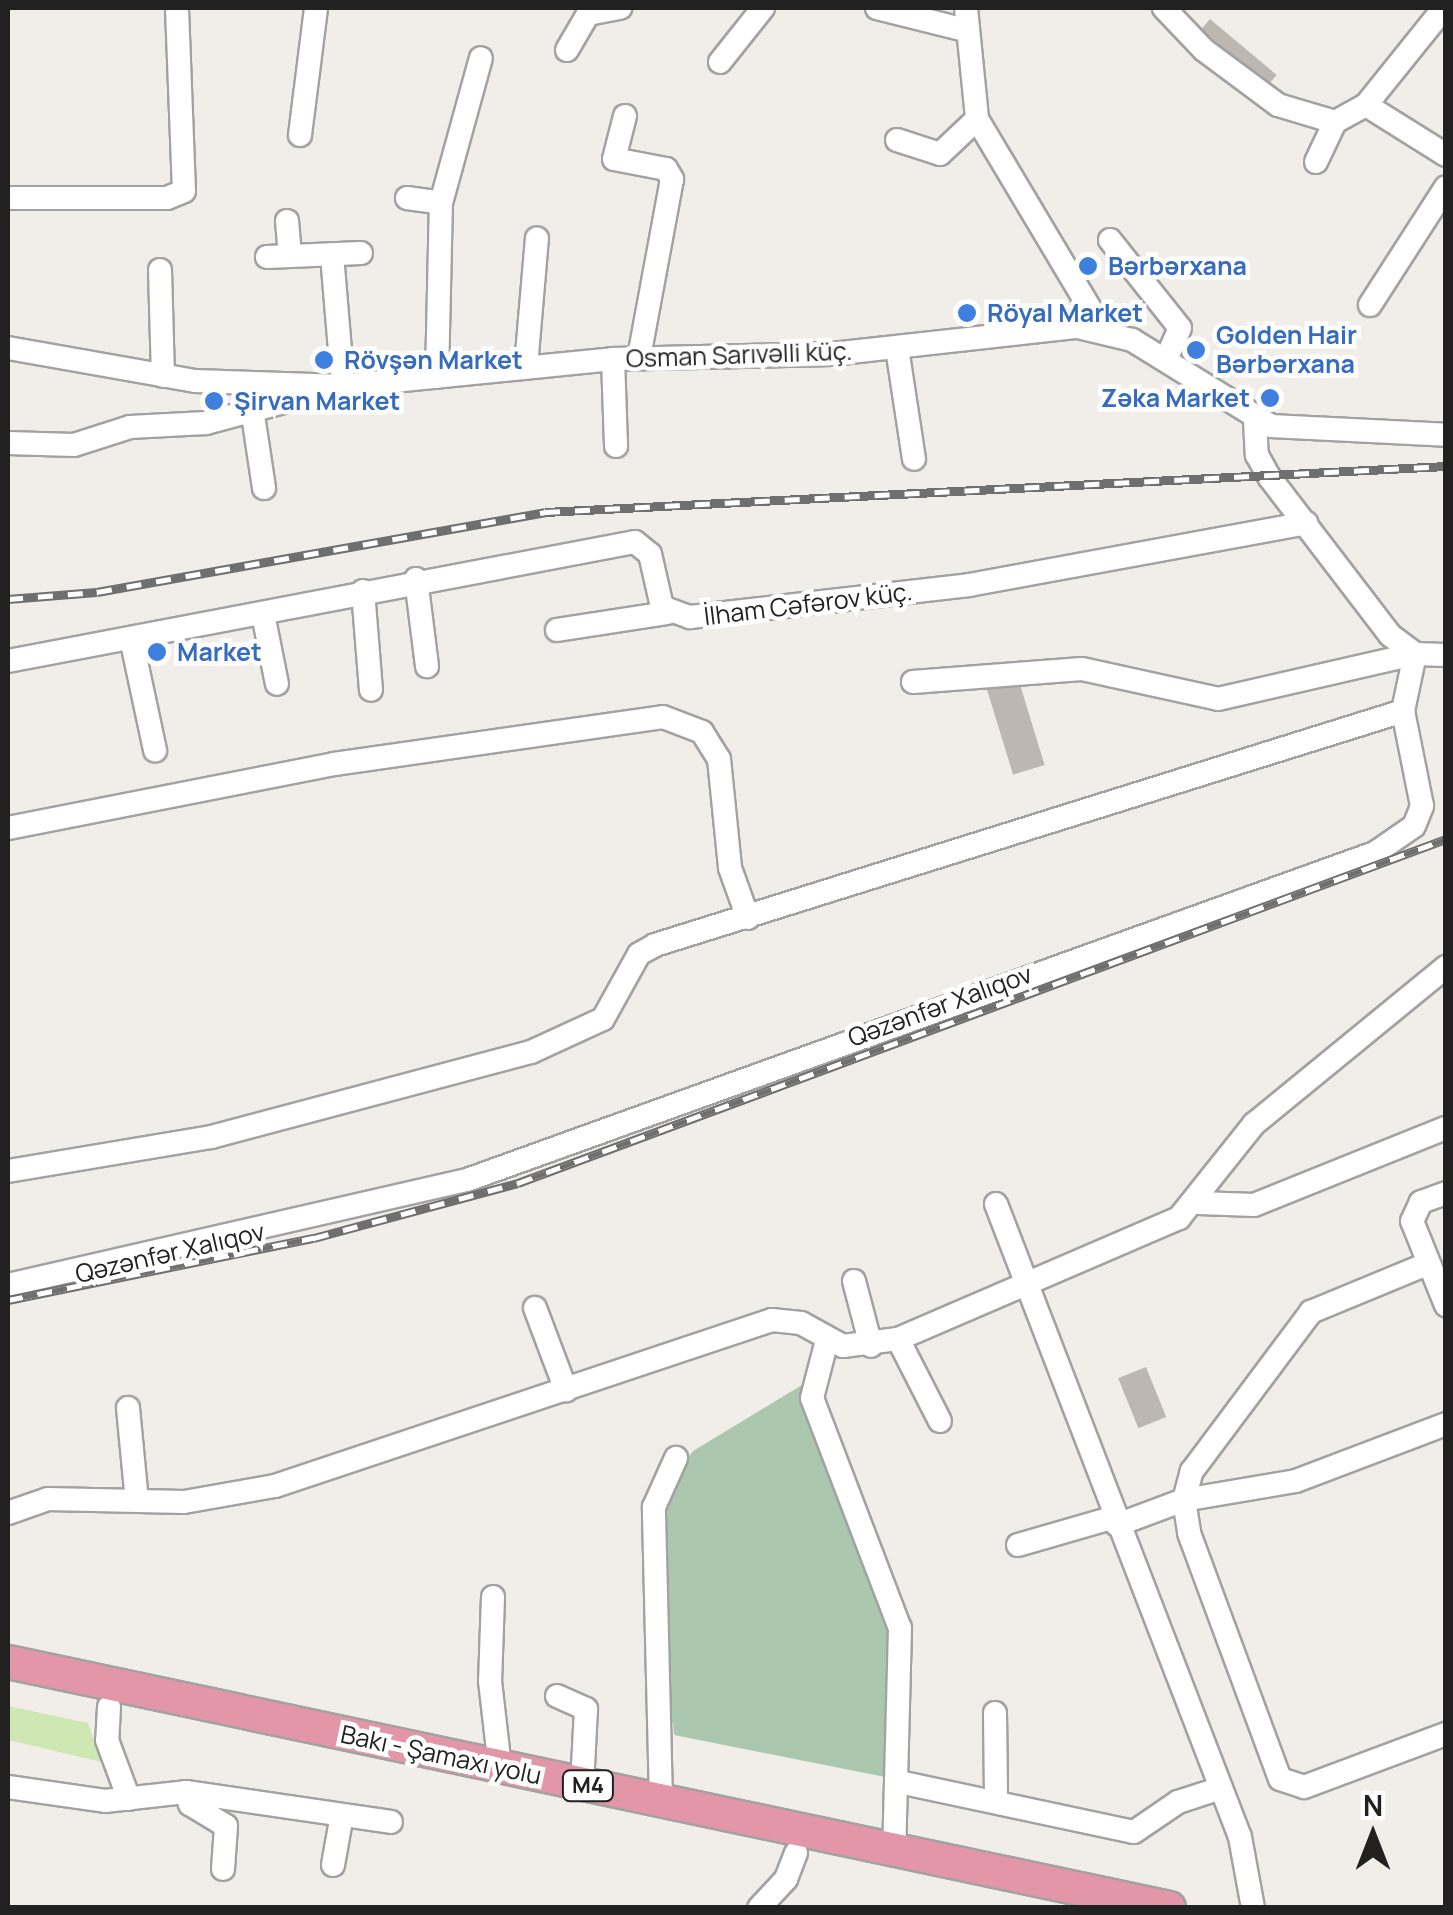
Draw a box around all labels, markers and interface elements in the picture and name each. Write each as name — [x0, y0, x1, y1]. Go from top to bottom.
place label: Bərbərxana — [1108, 251, 1247, 281]
marker: Bərbərxana — [1077, 255, 1099, 277]
place label: Röyal Market — [987, 298, 1143, 328]
marker: Röyal Market — [956, 302, 978, 324]
place label: Golden Hair Bərbərxana — [1216, 321, 1357, 380]
street label: Osman Sarıvəlli küç. — [625, 336, 853, 374]
marker: Golden Hair Bərbərxana — [1185, 339, 1207, 361]
place label: Rövşən Market — [344, 345, 523, 375]
marker: Rövşən Market — [313, 349, 335, 371]
place label: Zəka Market — [1101, 383, 1250, 413]
place label: Şirvan Market — [234, 386, 400, 416]
marker: Zəka Market — [1259, 387, 1281, 409]
marker: Şirvan Market — [203, 390, 225, 412]
street label: İlham Cəfərov küç. — [702, 576, 914, 632]
place label: Market — [177, 637, 262, 667]
marker: Market — [146, 641, 168, 663]
street label: Qəzənfər Xalıqov — [844, 959, 1036, 1053]
street label: Qəzənfər Xalıqov — [72, 1217, 268, 1289]
street label: Bakı - Şamaxı yolu — [338, 1719, 544, 1791]
road number: M4 — [560, 1769, 616, 1803]
north arrow — [1323, 1785, 1423, 1885]
text: N — [1363, 1786, 1383, 1824]

